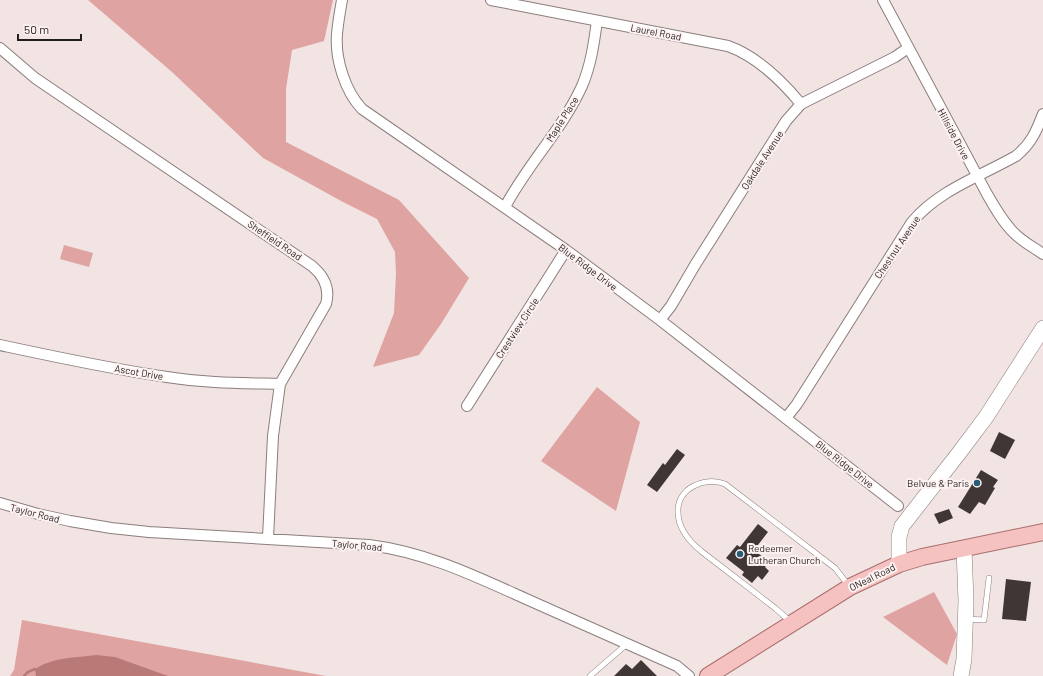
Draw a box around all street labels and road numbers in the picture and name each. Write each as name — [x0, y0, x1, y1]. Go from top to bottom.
street label: Laurel Road — [630, 21, 682, 43]
street label: Maple Place — [543, 94, 581, 144]
street label: Hillside Drive — [936, 106, 972, 162]
street label: Oakdale Avenue — [738, 128, 786, 192]
street label: Chestnut Avenue — [872, 213, 922, 281]
street label: Sheffield Road — [246, 217, 304, 263]
street label: Blue Ridge Drive — [556, 241, 620, 293]
street label: Crestview Circle — [493, 295, 541, 361]
street label: Ascot Drive — [114, 362, 164, 382]
street label: Blue Ridge Drive — [814, 438, 876, 490]
street label: Taylor Road — [9, 501, 61, 525]
street label: Taylor Road — [331, 537, 383, 553]
street label: ONeal Road — [847, 561, 897, 593]

